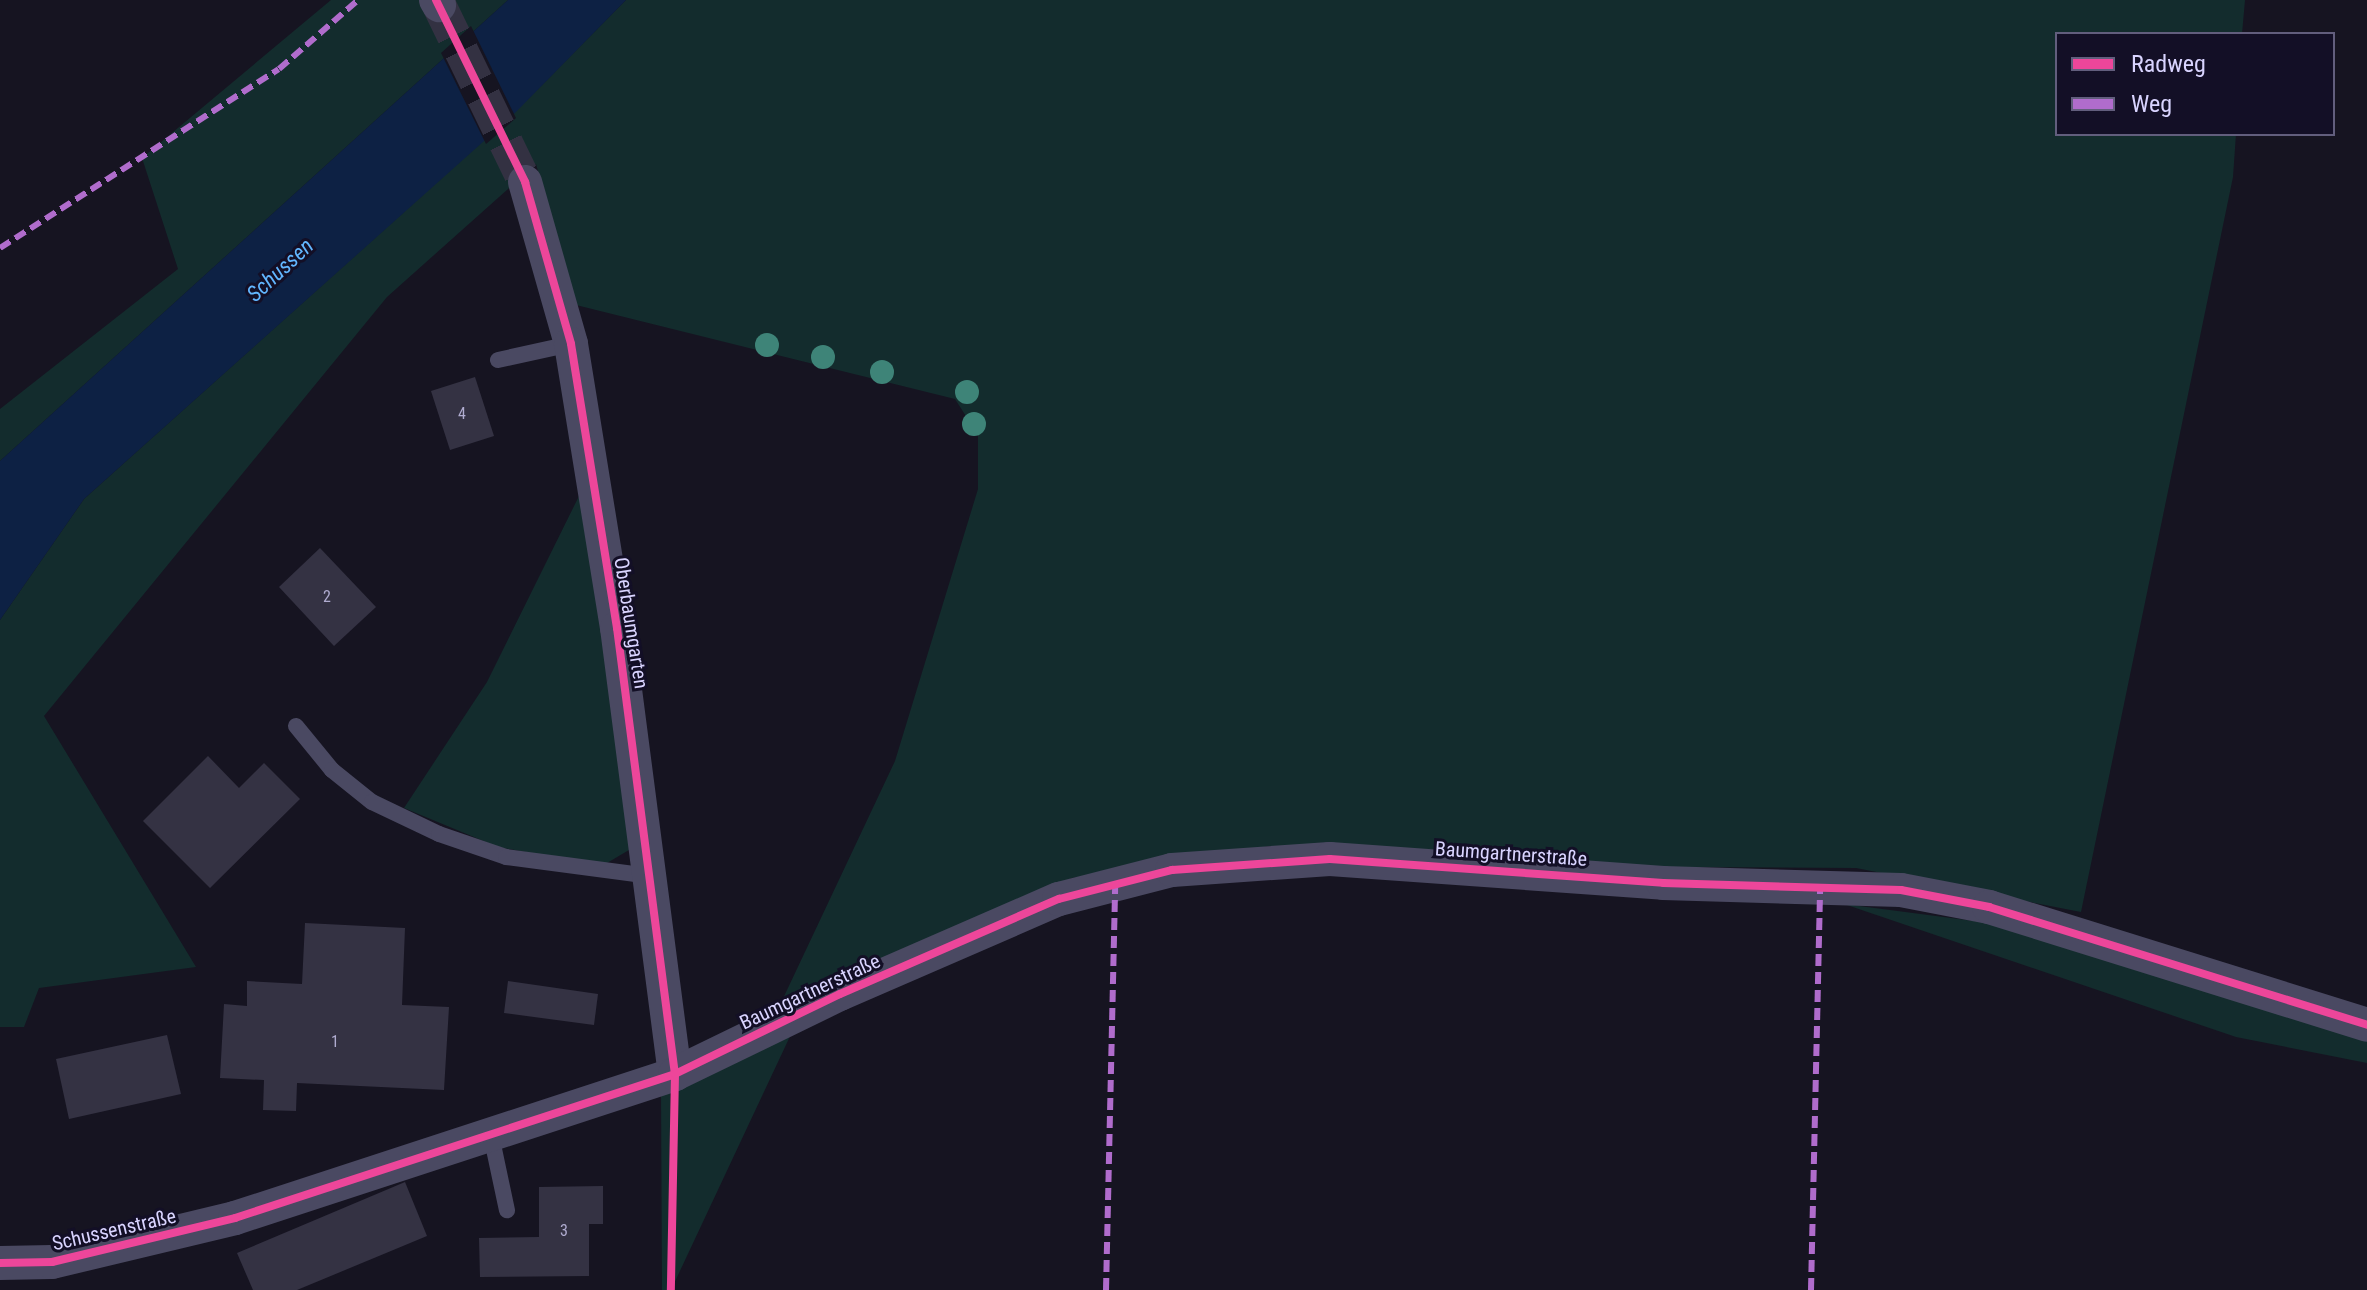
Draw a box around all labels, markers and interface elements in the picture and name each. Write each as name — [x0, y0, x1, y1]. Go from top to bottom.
legend — [2055, 32, 2335, 136]
text: Radweg — [2131, 50, 2206, 78]
text: Weg — [2131, 90, 2172, 118]
water label: Schussen — [241, 233, 319, 307]
house number: 4 — [458, 404, 466, 424]
street label: Oberbaumgarten — [609, 556, 653, 690]
house number: 2 — [323, 587, 331, 607]
street label: Baumgartnerstraße — [1434, 837, 1588, 871]
street label: Baumgartnerstraße — [736, 949, 884, 1035]
house number: 1 — [331, 1032, 339, 1052]
street label: Schussenstraße — [50, 1204, 178, 1256]
house number: 3 — [560, 1221, 568, 1241]

